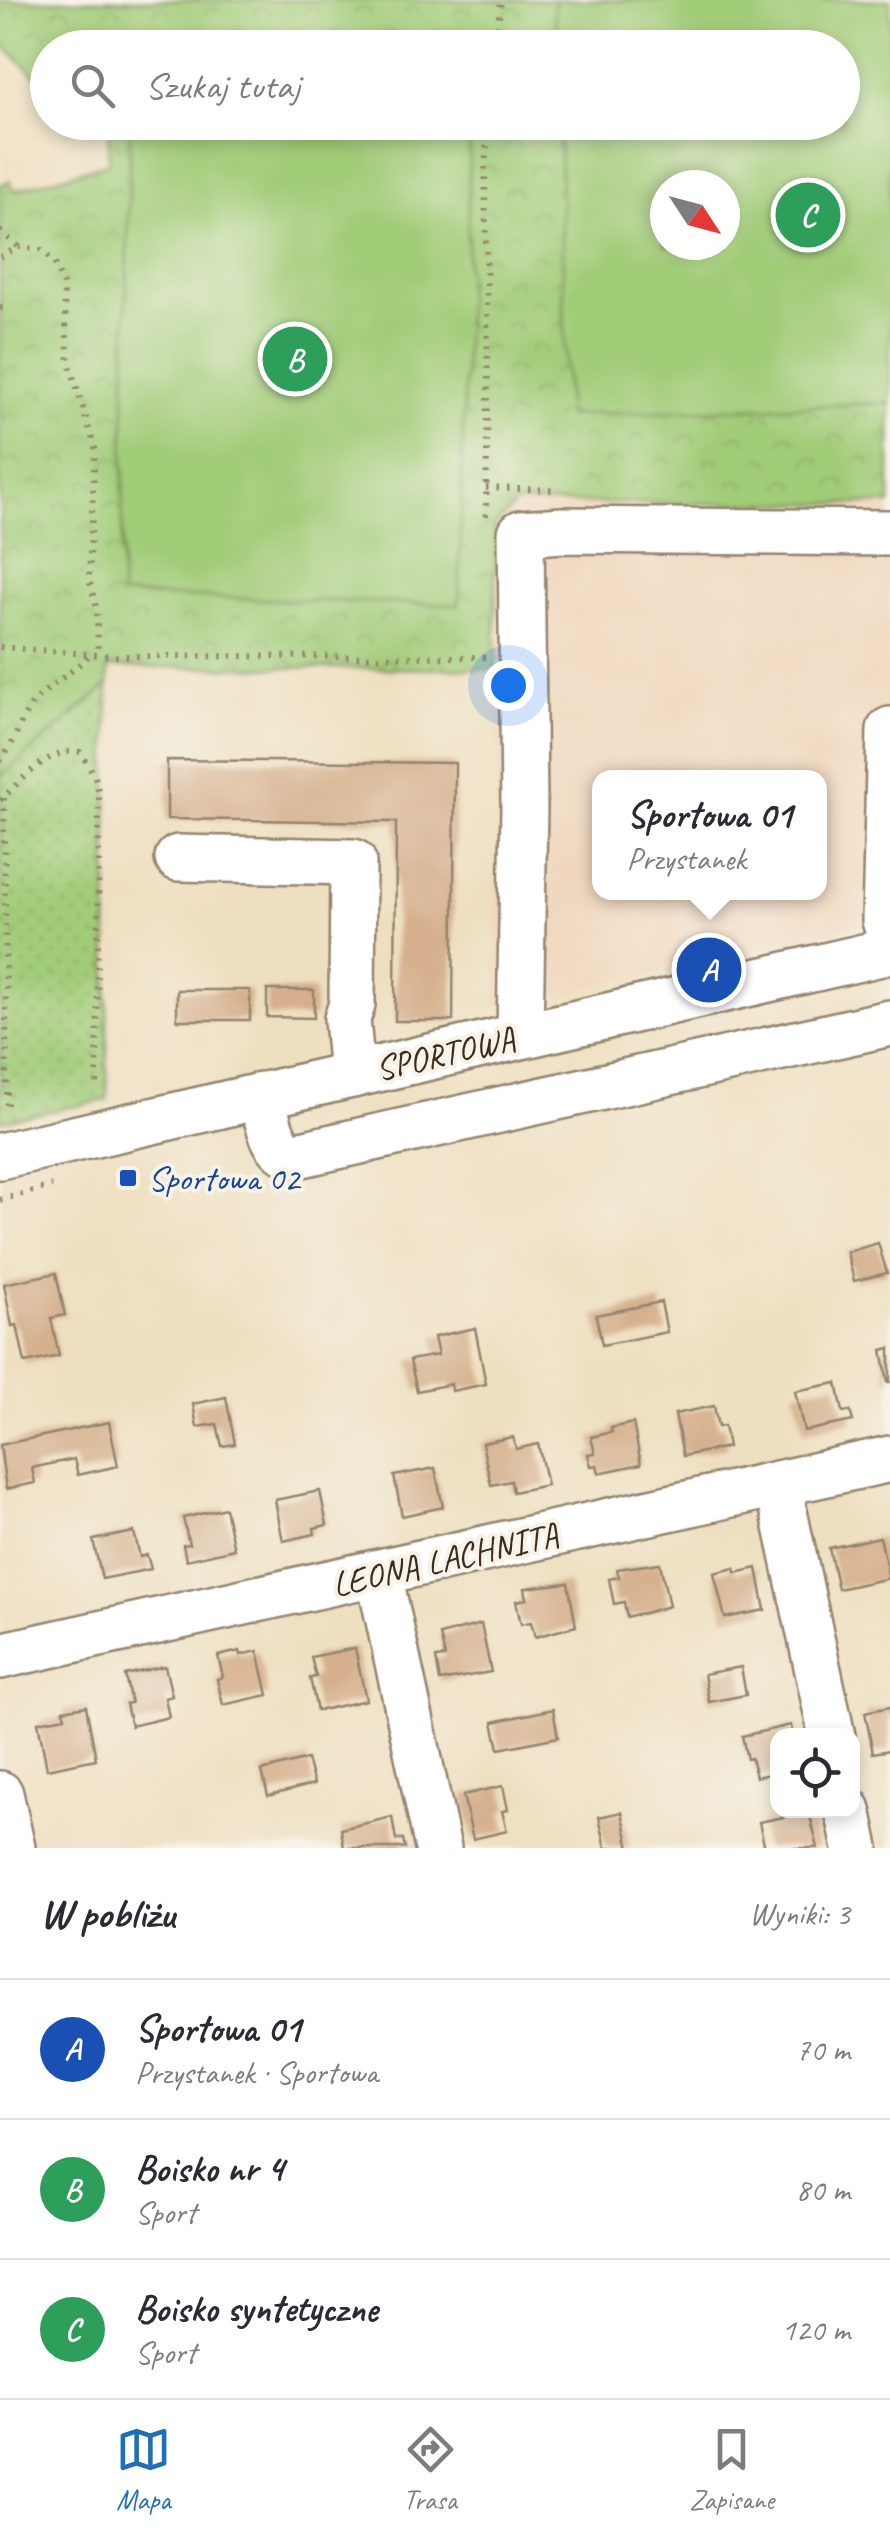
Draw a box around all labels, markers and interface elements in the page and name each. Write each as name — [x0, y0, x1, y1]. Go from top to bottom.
search box — [30, 30, 860, 140]
icon: search — [65, 58, 120, 113]
text: Szukaj tutaj — [145, 62, 300, 109]
north arrow — [650, 170, 740, 260]
pin: C — [776, 178, 840, 252]
pin: B — [262, 322, 328, 396]
your location — [483, 660, 534, 711]
popup — [592, 770, 827, 900]
text: Sportowa 01 — [627, 791, 792, 838]
text: Przystanek — [627, 838, 746, 879]
pin: A — [676, 932, 742, 1008]
street label: SPORTOWA — [371, 1015, 520, 1091]
place label: Sportowa 02 — [148, 1156, 303, 1201]
marker: Sportowa 02 — [117, 1167, 139, 1189]
street label: LEONA LACHNITA — [328, 1511, 564, 1607]
map controls — [770, 1728, 860, 1818]
button: locate — [770, 1728, 860, 1818]
text: W pobliżu — [40, 1887, 175, 1940]
text: Wyniki: 3 — [749, 1893, 850, 1934]
text: Sportowa 01 — [135, 2005, 301, 2052]
text: A — [64, 2029, 81, 2070]
text: 70 m — [796, 2029, 850, 2070]
text: Przystanek · Sportowa — [135, 2052, 378, 2093]
text: Boisko nr 4 — [135, 2145, 284, 2192]
text: B — [64, 2169, 81, 2210]
text: 80 m — [796, 2169, 850, 2210]
text: Sport — [135, 2192, 196, 2233]
text: Boisko syntetyczne — [135, 2285, 378, 2332]
text: C — [65, 2309, 80, 2350]
text: 120 m — [781, 2309, 850, 2350]
text: Sport — [135, 2332, 196, 2373]
tab: Mapa — [116, 2422, 171, 2517]
tab: Trasa — [403, 2422, 458, 2517]
tab: Zapisane — [689, 2422, 774, 2517]

